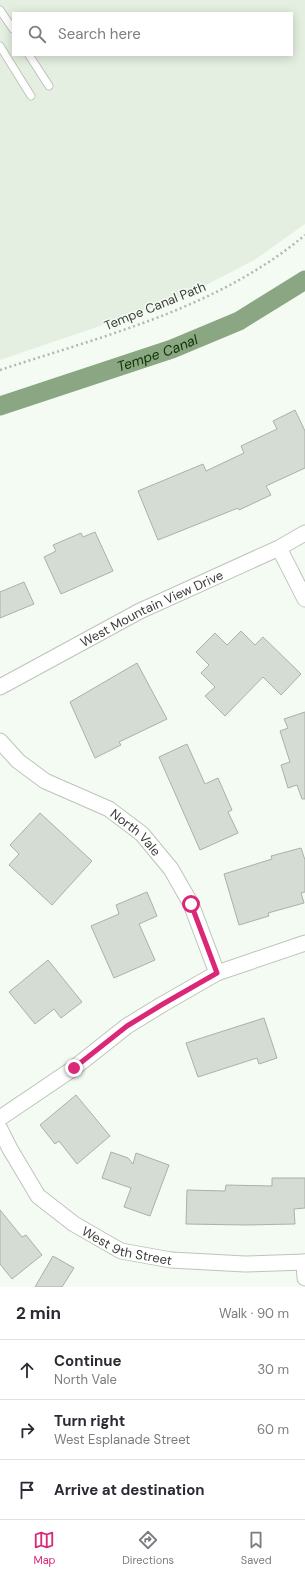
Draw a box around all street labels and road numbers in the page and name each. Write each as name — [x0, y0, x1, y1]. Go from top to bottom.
street label: Tempe Canal Path — [102, 278, 208, 334]
street label: West Mountain View Drive — [77, 566, 226, 650]
street label: North Vale — [107, 805, 165, 859]
street label: West 9th Street — [79, 1222, 173, 1269]

